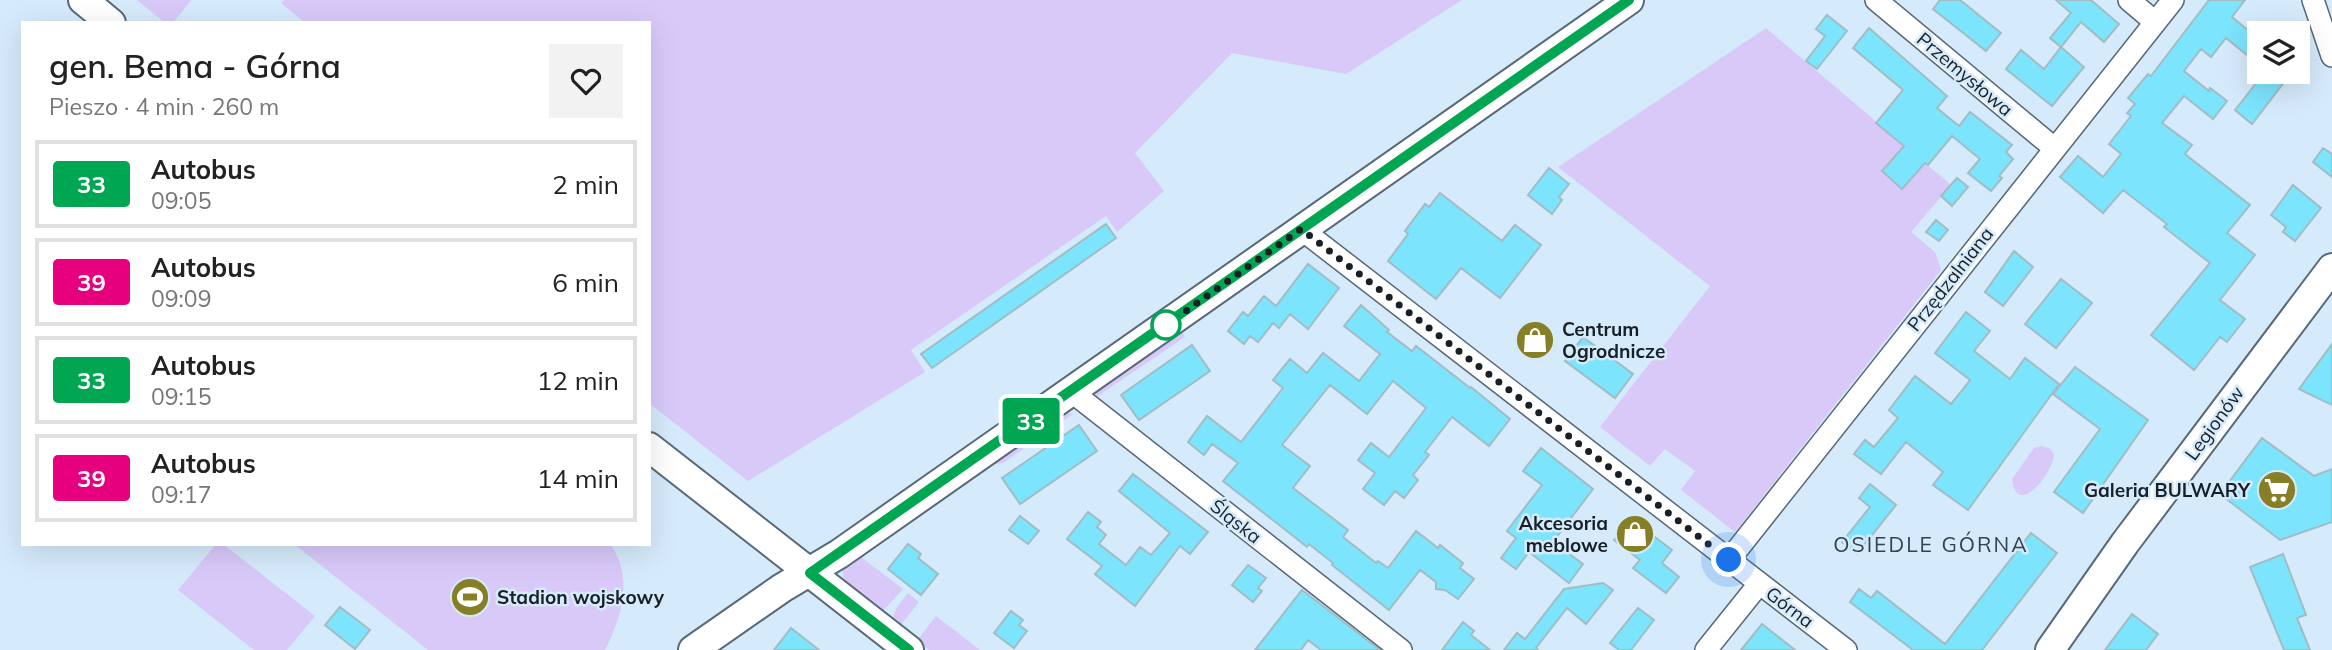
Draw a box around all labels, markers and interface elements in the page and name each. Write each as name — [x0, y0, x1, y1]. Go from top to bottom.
map controls — [2247, 21, 2310, 84]
button: layers — [2247, 21, 2310, 84]
street label: Przemysłowa — [1912, 27, 2018, 121]
button: heart — [549, 44, 623, 118]
text: gen. Bema - Górna — [49, 45, 341, 86]
text: Pieszo · 4 min · 260 m — [49, 92, 279, 121]
text: Autobus — [151, 153, 256, 186]
text: 2 min — [552, 168, 619, 201]
text: 33 — [77, 169, 106, 199]
text: 09:05 — [151, 186, 211, 215]
street label: Przędzalniana — [1902, 222, 1998, 336]
text: Autobus — [151, 251, 256, 284]
text: 6 min — [552, 266, 619, 299]
text: 39 — [77, 267, 106, 297]
text: 09:09 — [151, 284, 211, 313]
unlabelled marker — [1151, 310, 1181, 340]
place label: Centrum Ogrodnicze — [1562, 317, 1665, 363]
shop icon: Centrum Ogrodnicze — [1514, 319, 1556, 361]
text: Autobus — [151, 349, 256, 382]
text: 12 min — [537, 364, 619, 397]
text: 33 — [77, 365, 106, 395]
street label: Legionów — [2179, 381, 2249, 465]
text: 09:15 — [151, 382, 211, 411]
line badge: 33 — [1000, 398, 1062, 444]
text: 33 — [1017, 406, 1045, 436]
text: Autobus — [151, 447, 256, 480]
text: 14 min — [537, 462, 619, 495]
text: 39 — [77, 463, 106, 493]
supermarket icon: Galeria BULWARY — [2256, 469, 2298, 511]
place label: Galeria BULWARY — [2084, 478, 2251, 502]
text: 09:17 — [151, 480, 211, 509]
street label: Śląska — [1206, 494, 1266, 548]
place label: Akcesoria meblowe — [1519, 511, 1608, 557]
shop icon: Akcesoria meblowe — [1614, 513, 1656, 555]
district label: OSIEDLE GÓRNA — [1833, 531, 2029, 557]
your location — [1711, 542, 1746, 577]
sports icon: Stadion wojskowy — [449, 576, 491, 618]
street label: Górna — [1761, 581, 1819, 633]
place label: Stadion wojskowy — [497, 585, 665, 609]

